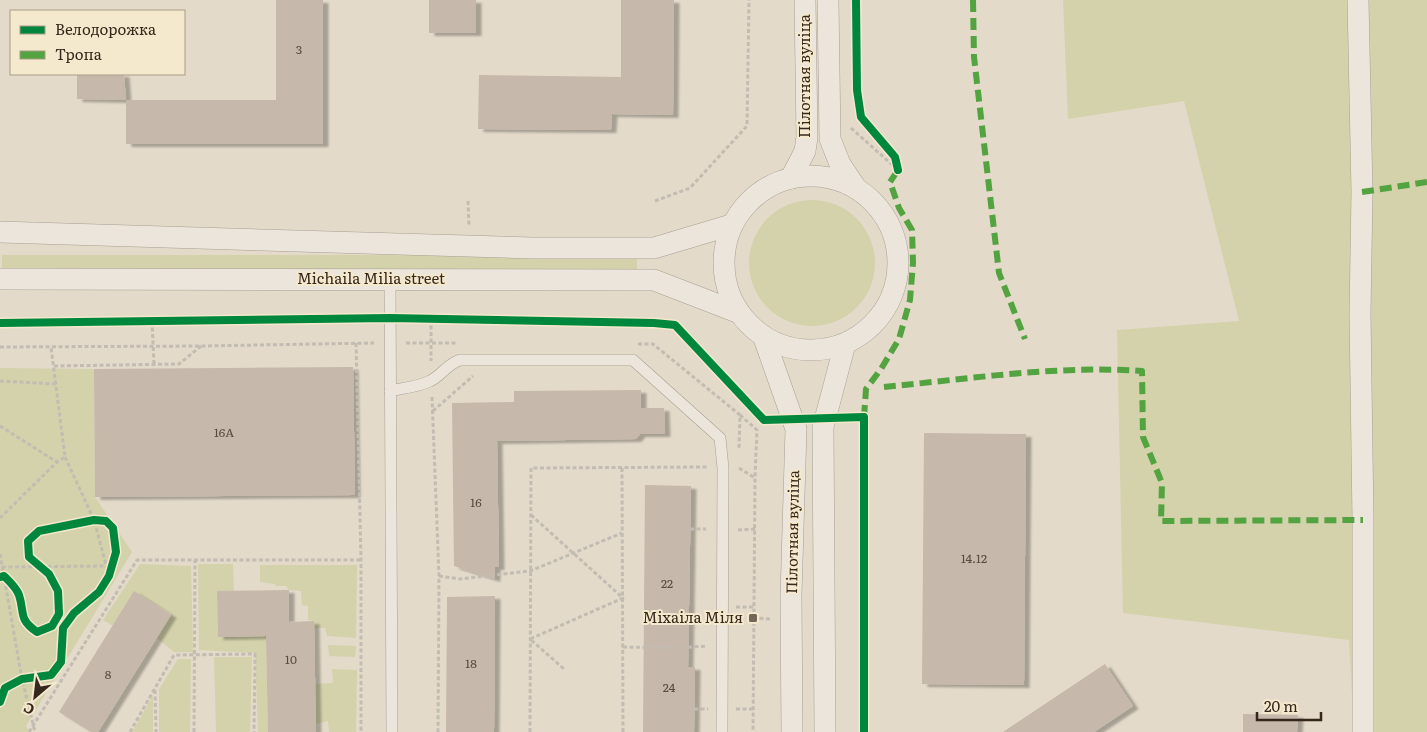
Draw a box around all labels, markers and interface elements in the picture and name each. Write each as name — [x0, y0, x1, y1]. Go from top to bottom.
legend — [10, 10, 185, 75]
street label: Пілотная вуліца — [792, 13, 815, 138]
text: Велодорожка — [55, 17, 157, 40]
house number: 3 — [296, 40, 302, 58]
text: Тропа — [55, 42, 103, 65]
street label: Michaila Milia street — [297, 266, 445, 289]
house number: 16А — [214, 423, 234, 441]
street label: Пілотная вуліца — [779, 469, 804, 594]
house number: 16 — [470, 493, 482, 511]
house number: 14.12 — [961, 549, 987, 567]
house number: 22 — [661, 574, 673, 592]
place label: Міхаіла Міля — [643, 605, 743, 628]
marker: Міхаіла Міля — [747, 612, 759, 624]
house number: 10 — [285, 650, 297, 668]
house number: 18 — [465, 654, 477, 672]
house number: 8 — [105, 665, 112, 683]
north arrow — [10, 672, 60, 722]
house number: 24 — [663, 678, 676, 696]
scale bar — [1257, 690, 1321, 722]
text: 20 m — [1264, 694, 1298, 717]
text: С — [19, 698, 38, 721]

